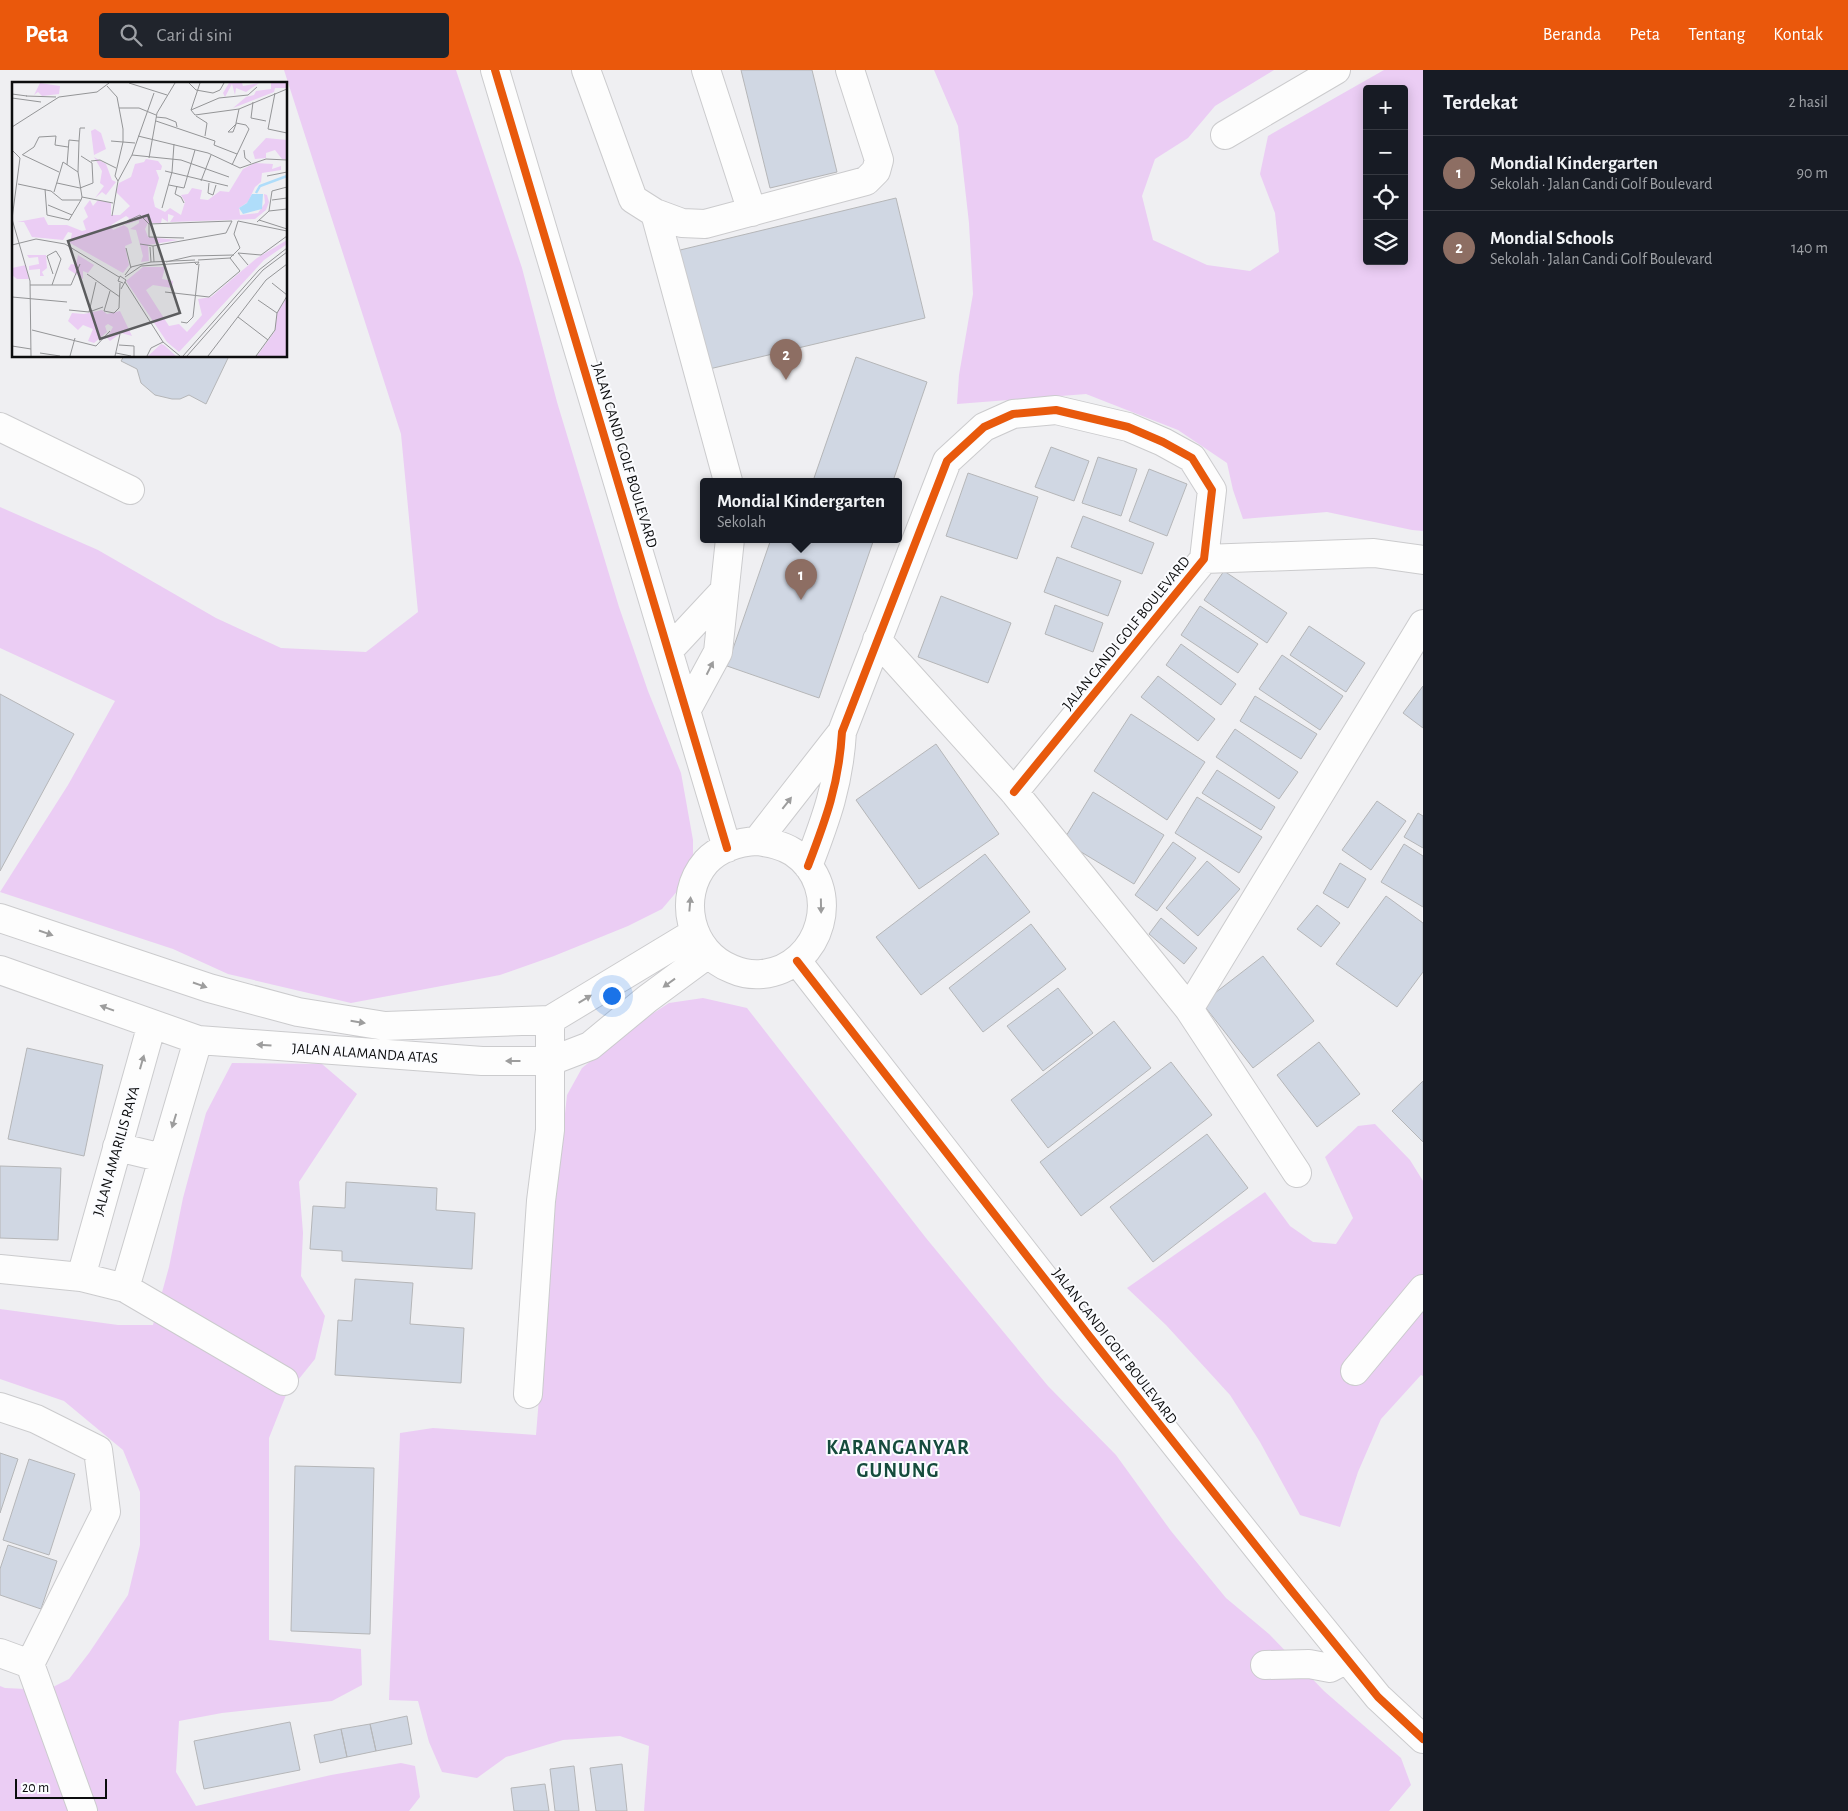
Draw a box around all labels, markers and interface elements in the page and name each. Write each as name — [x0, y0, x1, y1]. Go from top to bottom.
search box — [99, 13, 449, 58]
icon: search — [117, 21, 145, 49]
text: Peta — [25, 23, 69, 47]
text: Cari di sini — [157, 26, 232, 45]
text: Beranda — [1543, 26, 1601, 44]
text: Peta — [1629, 26, 1660, 44]
text: Tentang — [1688, 26, 1745, 44]
text: Kontak — [1773, 26, 1823, 44]
inset map — [12, 82, 288, 358]
map controls — [1363, 85, 1408, 265]
button: + — [1363, 85, 1408, 130]
text: Terdekat — [1443, 92, 1518, 113]
text: 2 hasil — [1789, 94, 1828, 110]
button: − — [1363, 130, 1408, 175]
text: Mondial Kindergarten — [1490, 154, 1658, 173]
text: 1 — [1456, 165, 1462, 181]
text: 90 m — [1797, 165, 1828, 181]
button: locate — [1363, 175, 1408, 220]
text: Sekolah · Jalan Candi Golf Boulevard — [1490, 176, 1712, 192]
button: layers — [1363, 220, 1408, 265]
text: Mondial Schools — [1490, 229, 1614, 248]
text: 2 — [1455, 240, 1463, 256]
text: 140 m — [1791, 240, 1828, 256]
text: Sekolah · Jalan Candi Golf Boulevard — [1490, 251, 1712, 267]
pin: 2 — [770, 339, 802, 380]
street label: JALAN CANDI GOLF BOULEVARD — [589, 361, 660, 550]
popup — [700, 478, 902, 543]
text: Mondial Kindergarten — [717, 492, 885, 511]
text: Sekolah — [717, 514, 766, 530]
street label: JALAN CANDI GOLF BOULEVARD — [1060, 553, 1193, 713]
pin: 1 — [785, 559, 817, 600]
one-way arrow — [707, 661, 715, 675]
one-way arrow — [782, 797, 793, 810]
one-way arrow — [686, 895, 694, 911]
one-way arrow — [818, 898, 826, 914]
one-way arrow — [39, 930, 54, 938]
one-way arrow — [662, 978, 675, 988]
one-way arrow — [193, 982, 208, 989]
your location — [599, 983, 625, 1009]
one-way arrow — [578, 995, 591, 1004]
one-way arrow — [99, 1004, 114, 1012]
one-way arrow — [351, 1018, 367, 1026]
one-way arrow — [256, 1041, 272, 1049]
street label: JALAN ALAMANDA ATAS — [292, 1041, 438, 1066]
one-way arrow — [138, 1054, 146, 1069]
one-way arrow — [505, 1057, 521, 1065]
street label: JALAN AMARILIS RAYA — [91, 1084, 142, 1218]
one-way arrow — [170, 1113, 178, 1128]
street label: JALAN CANDI GOLF BOULEVARD — [1049, 1266, 1180, 1427]
district label: KARANGANYAR GUNUNG — [826, 1438, 970, 1481]
scale bar — [15, 1776, 108, 1799]
text: 20 m — [22, 1781, 49, 1795]

